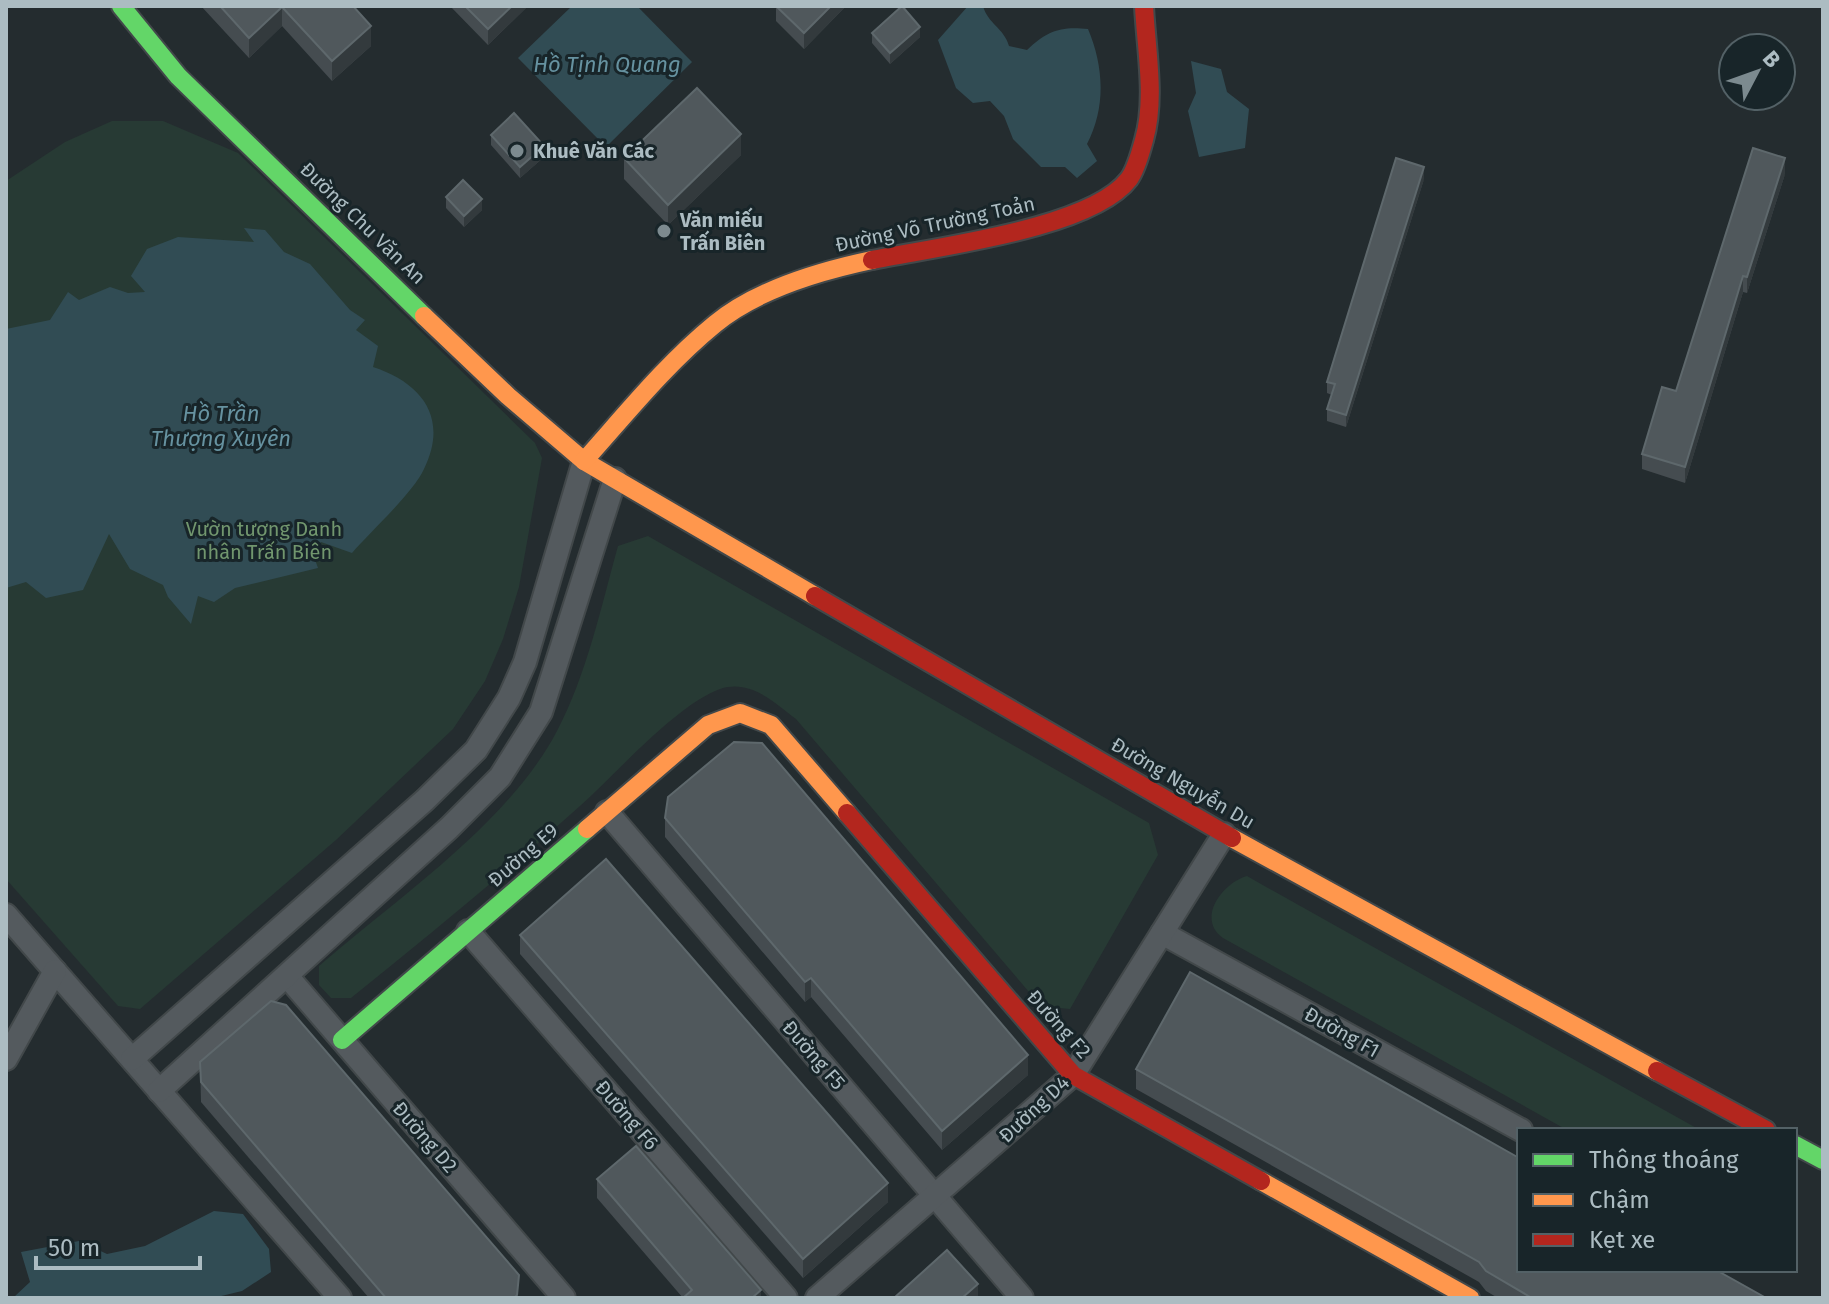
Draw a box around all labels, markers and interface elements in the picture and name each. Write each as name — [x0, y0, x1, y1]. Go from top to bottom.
north arrow — [1717, 32, 1797, 112]
text: B — [1757, 45, 1786, 73]
water label: Hồ Tịnh Quang — [533, 51, 681, 78]
place label: Khuê Văn Các — [533, 139, 655, 163]
marker: Khuê Văn Các — [508, 142, 526, 160]
street label: Đường Chu Văn An — [295, 157, 431, 289]
street label: Đường Võ Trường Toản — [833, 191, 1037, 257]
place label: Văn miếu Trấn Biên — [679, 207, 765, 255]
marker: Văn miếu Trấn Biên — [655, 222, 673, 240]
water label: Hồ Trần Thượng Xuyên — [151, 400, 291, 452]
park label: Vườn tượng Danh nhân Trấn Biên — [186, 517, 342, 564]
street label: Đường Nguyễn Du — [1107, 732, 1259, 834]
street label: Đường E9 — [483, 818, 563, 892]
street label: Đường F2 — [1022, 985, 1096, 1063]
street label: Đường F1 — [1300, 1002, 1384, 1062]
street label: Đường F5 — [778, 1016, 850, 1094]
street label: Đường D4 — [994, 1070, 1074, 1148]
street label: Đường F6 — [590, 1075, 664, 1155]
street label: Đường D2 — [388, 1097, 462, 1177]
legend — [1517, 1128, 1797, 1272]
text: Thông thoáng — [1589, 1146, 1739, 1174]
text: Chậm — [1589, 1186, 1650, 1214]
scale bar — [36, 1220, 200, 1270]
text: Kẹt xe — [1589, 1226, 1655, 1254]
text: 50 m — [48, 1234, 100, 1262]

